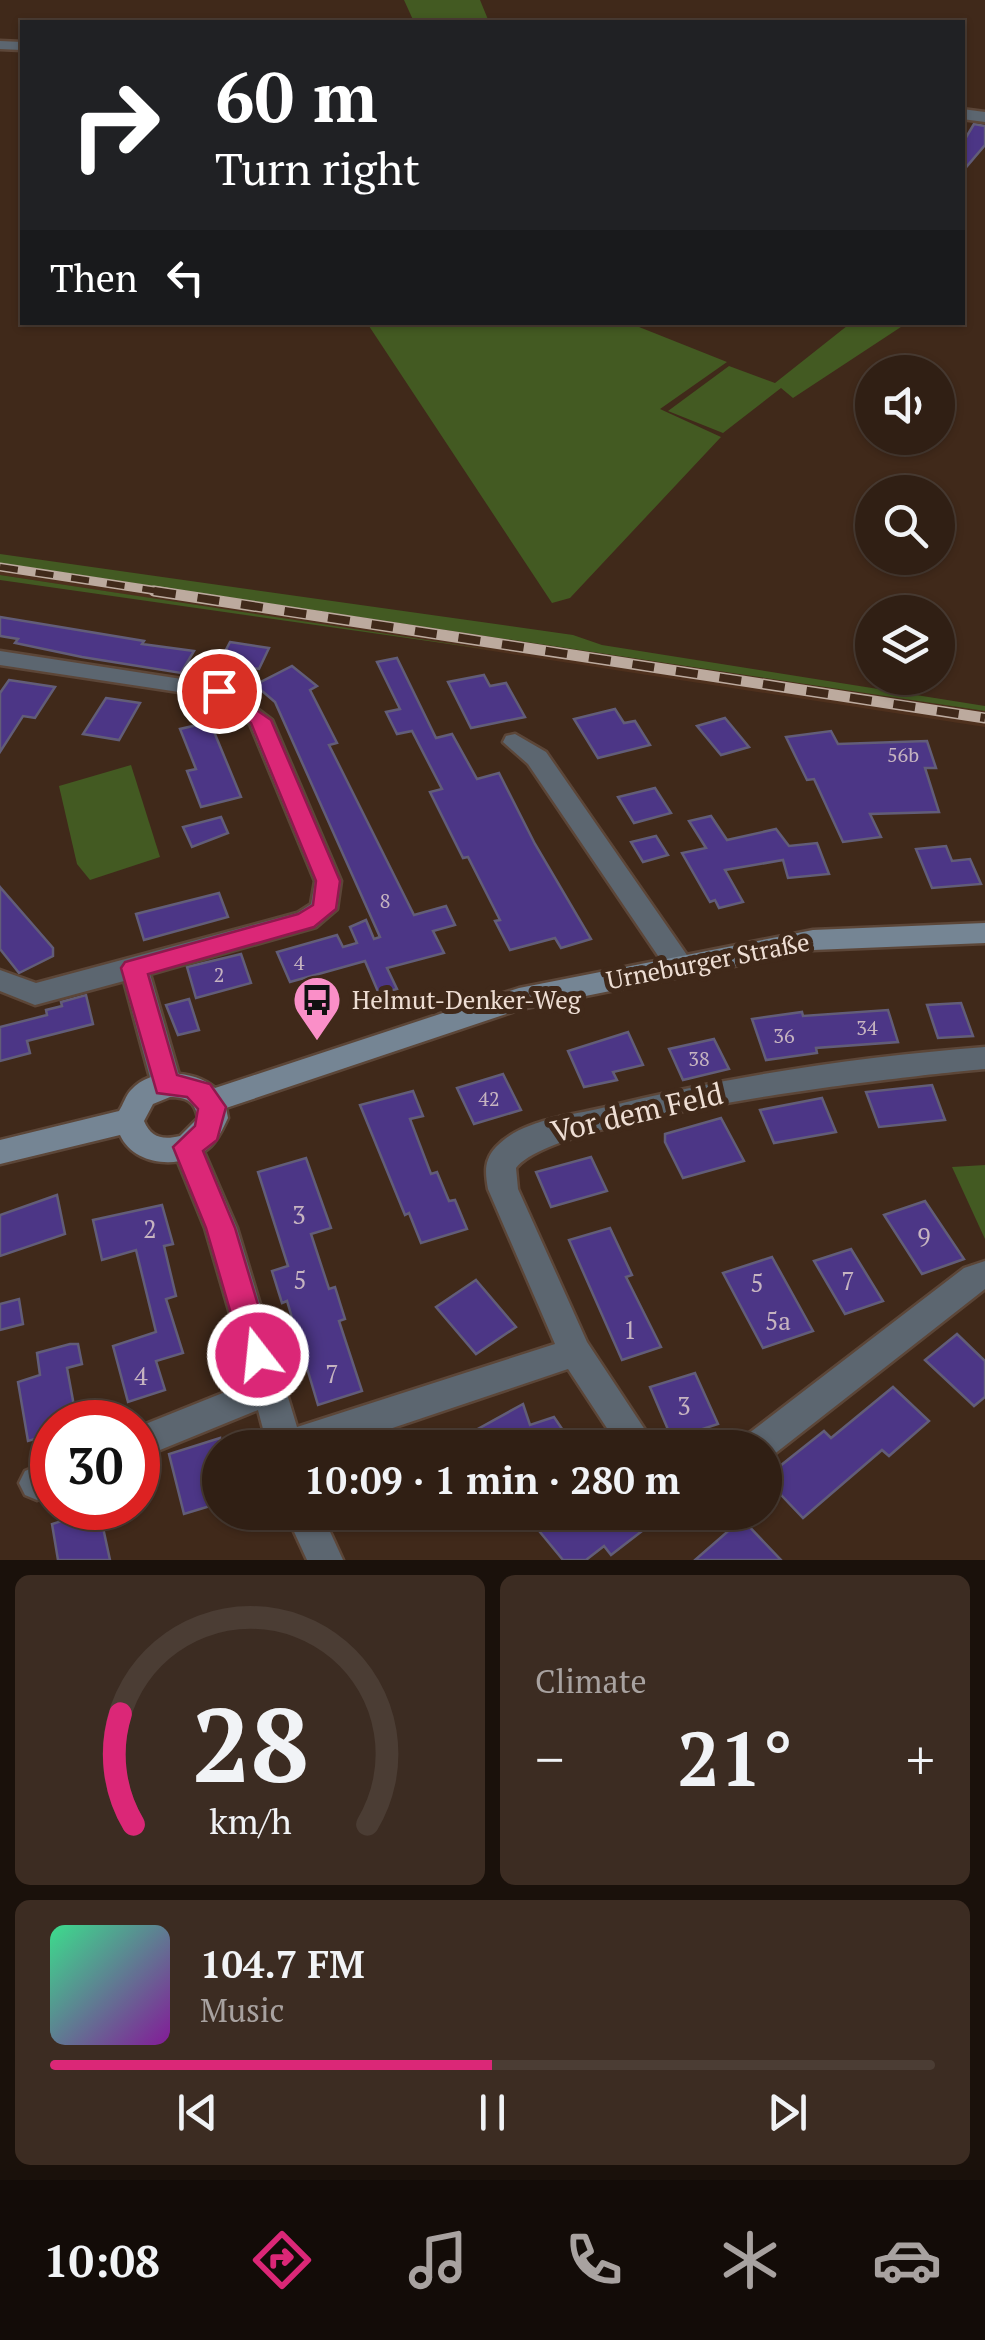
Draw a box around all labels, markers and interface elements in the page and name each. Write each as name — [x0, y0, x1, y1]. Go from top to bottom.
text: 60 m — [215, 49, 378, 142]
icon: right — [50, 60, 180, 190]
text: Turn right — [215, 138, 420, 198]
icon: left — [158, 250, 213, 305]
text: Then — [50, 253, 138, 303]
map controls — [855, 355, 955, 695]
button: sound — [855, 355, 955, 455]
button: search — [855, 475, 955, 575]
button: layers — [855, 595, 955, 695]
pin — [177, 649, 262, 734]
icon: arrive — [192, 664, 247, 719]
house number: 56b — [887, 741, 919, 768]
house number: 8 — [380, 887, 390, 914]
street label: Urneburger Straße — [604, 925, 812, 996]
house number: 4 — [294, 949, 305, 976]
house number: 2 — [214, 961, 224, 988]
bus stop icon: Helmut-Denker-Weg — [291, 974, 343, 1042]
place label: Helmut-Denker-Weg — [352, 983, 582, 1016]
house number: 34 — [856, 1014, 878, 1041]
house number: 36 — [773, 1022, 795, 1049]
house number: 38 — [688, 1045, 710, 1072]
street label: Vor dem Feld — [547, 1073, 727, 1151]
house number: 42 — [478, 1085, 500, 1112]
house number: 3 — [292, 1198, 306, 1231]
house number: 2 — [143, 1212, 157, 1245]
house number: 9 — [917, 1220, 931, 1253]
house number: 5 — [293, 1263, 307, 1296]
house number: 7 — [841, 1264, 855, 1297]
house number: 5 — [750, 1266, 764, 1299]
position arrow — [206, 1303, 310, 1407]
house number: 5a — [765, 1304, 791, 1337]
house number: 1 — [623, 1313, 637, 1346]
house number: 7 — [325, 1357, 339, 1390]
house number: 4 — [134, 1359, 148, 1392]
house number: 3 — [677, 1389, 691, 1422]
speed limit sign: 30 — [30, 1400, 160, 1530]
text: 10:09 · 1 min · 280 m — [304, 1455, 680, 1505]
text: Climate — [535, 1660, 647, 1702]
text: 28 — [191, 1674, 309, 1812]
text: 21° — [677, 1708, 793, 1807]
text: − — [535, 1722, 564, 1795]
text: + — [906, 1722, 935, 1795]
text: km/h — [209, 1797, 291, 1844]
text: 104.7 FM — [200, 1939, 365, 1989]
text: Music — [200, 1989, 285, 2031]
icon: previous — [170, 2085, 225, 2140]
icon: pause — [465, 2085, 520, 2140]
icon: next — [760, 2085, 815, 2140]
icon: directions — [247, 2225, 317, 2295]
icon: music — [403, 2225, 473, 2295]
icon: phone — [559, 2225, 629, 2295]
icon: climate — [715, 2225, 785, 2295]
icon: car — [872, 2225, 942, 2295]
text: 10:08 — [43, 2230, 160, 2290]

